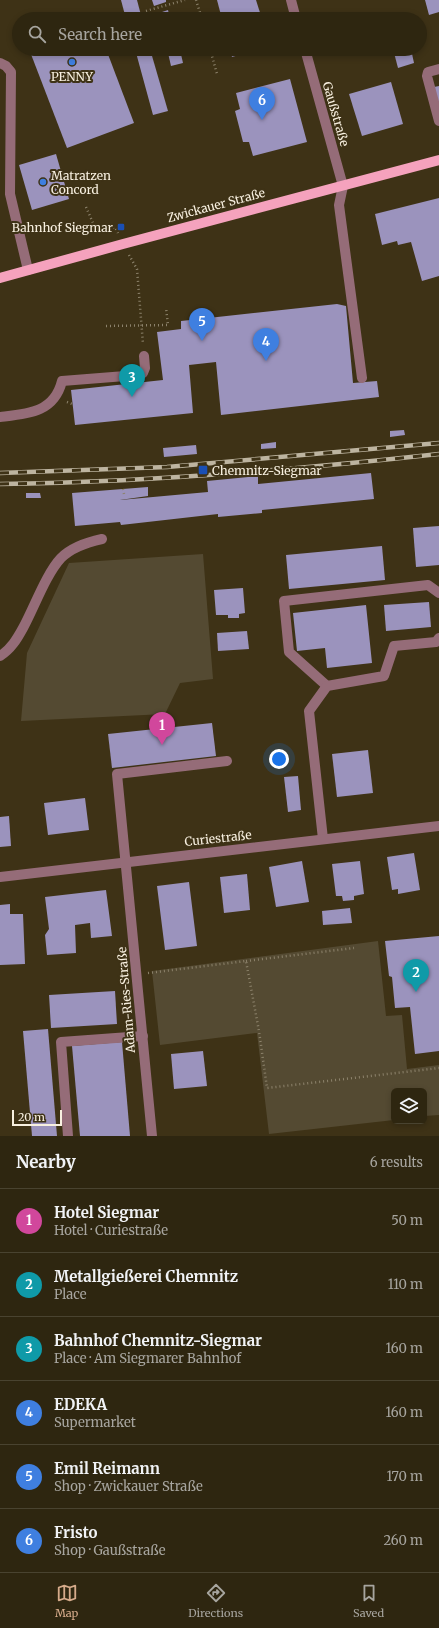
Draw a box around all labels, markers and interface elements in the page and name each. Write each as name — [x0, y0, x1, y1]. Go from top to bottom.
search box — [12, 12, 427, 56]
icon: search — [26, 23, 48, 45]
text: Search here — [58, 25, 142, 44]
marker: PENNY — [67, 57, 77, 67]
place label: PENNY — [51, 69, 93, 84]
street label: Gaußstraße — [320, 80, 352, 148]
pin: 6 — [249, 87, 275, 120]
place label: Matratzen Concord — [51, 168, 111, 197]
marker: Matratzen Concord — [38, 177, 48, 187]
street label: Zwickauer Straße — [165, 185, 267, 225]
place label: Bahnhof Siegmar — [12, 220, 114, 235]
marker: Bahnhof Siegmar — [116, 222, 126, 232]
pin: 5 — [189, 308, 215, 341]
pin: 4 — [253, 328, 279, 361]
pin: 3 — [119, 364, 145, 397]
place label: Chemnitz-Siegmar — [212, 463, 322, 478]
marker: Chemnitz-Siegmar — [197, 464, 209, 476]
pin: 1 — [149, 712, 175, 745]
your location — [269, 749, 289, 769]
street label: Curiestraße — [184, 827, 252, 849]
street label: Adam-Ries-Straße — [114, 946, 138, 1055]
pin: 2 — [403, 959, 429, 992]
map controls — [391, 1088, 427, 1124]
button: layers — [391, 1088, 427, 1124]
scale bar — [12, 1108, 62, 1127]
text: 20 m — [18, 1110, 45, 1124]
text: Nearby — [16, 1151, 76, 1173]
text: 6 results — [370, 1154, 423, 1171]
text: Hotel Siegmar — [54, 1203, 159, 1222]
text: 1 — [26, 1212, 32, 1229]
text: 50 m — [391, 1212, 423, 1229]
text: Hotel · Curiestraße — [54, 1222, 168, 1239]
text: Metallgießerei Chemnitz — [54, 1267, 238, 1286]
text: 2 — [25, 1276, 33, 1293]
text: 110 m — [388, 1276, 423, 1293]
text: Place — [54, 1286, 87, 1303]
text: Bahnhof Chemnitz-Siegmar — [54, 1331, 262, 1350]
text: 3 — [25, 1340, 33, 1357]
text: 160 m — [385, 1340, 423, 1357]
text: Place · Am Siegmarer Bahnhof — [54, 1350, 241, 1367]
text: EDEKA — [54, 1395, 107, 1414]
text: 4 — [25, 1404, 33, 1421]
text: 160 m — [385, 1404, 423, 1421]
text: Supermarket — [54, 1414, 136, 1431]
text: Emil Reimann — [54, 1459, 160, 1478]
text: 5 — [25, 1468, 33, 1485]
text: 170 m — [386, 1468, 423, 1485]
text: Shop · Zwickauer Straße — [54, 1478, 203, 1495]
text: Fristo — [54, 1523, 97, 1542]
text: 6 — [25, 1532, 33, 1549]
text: 260 m — [383, 1532, 423, 1549]
text: Shop · Gaußstraße — [54, 1542, 166, 1559]
tab: Map — [55, 1582, 78, 1620]
tab: Directions — [188, 1582, 243, 1620]
tab: Saved — [353, 1582, 384, 1620]

